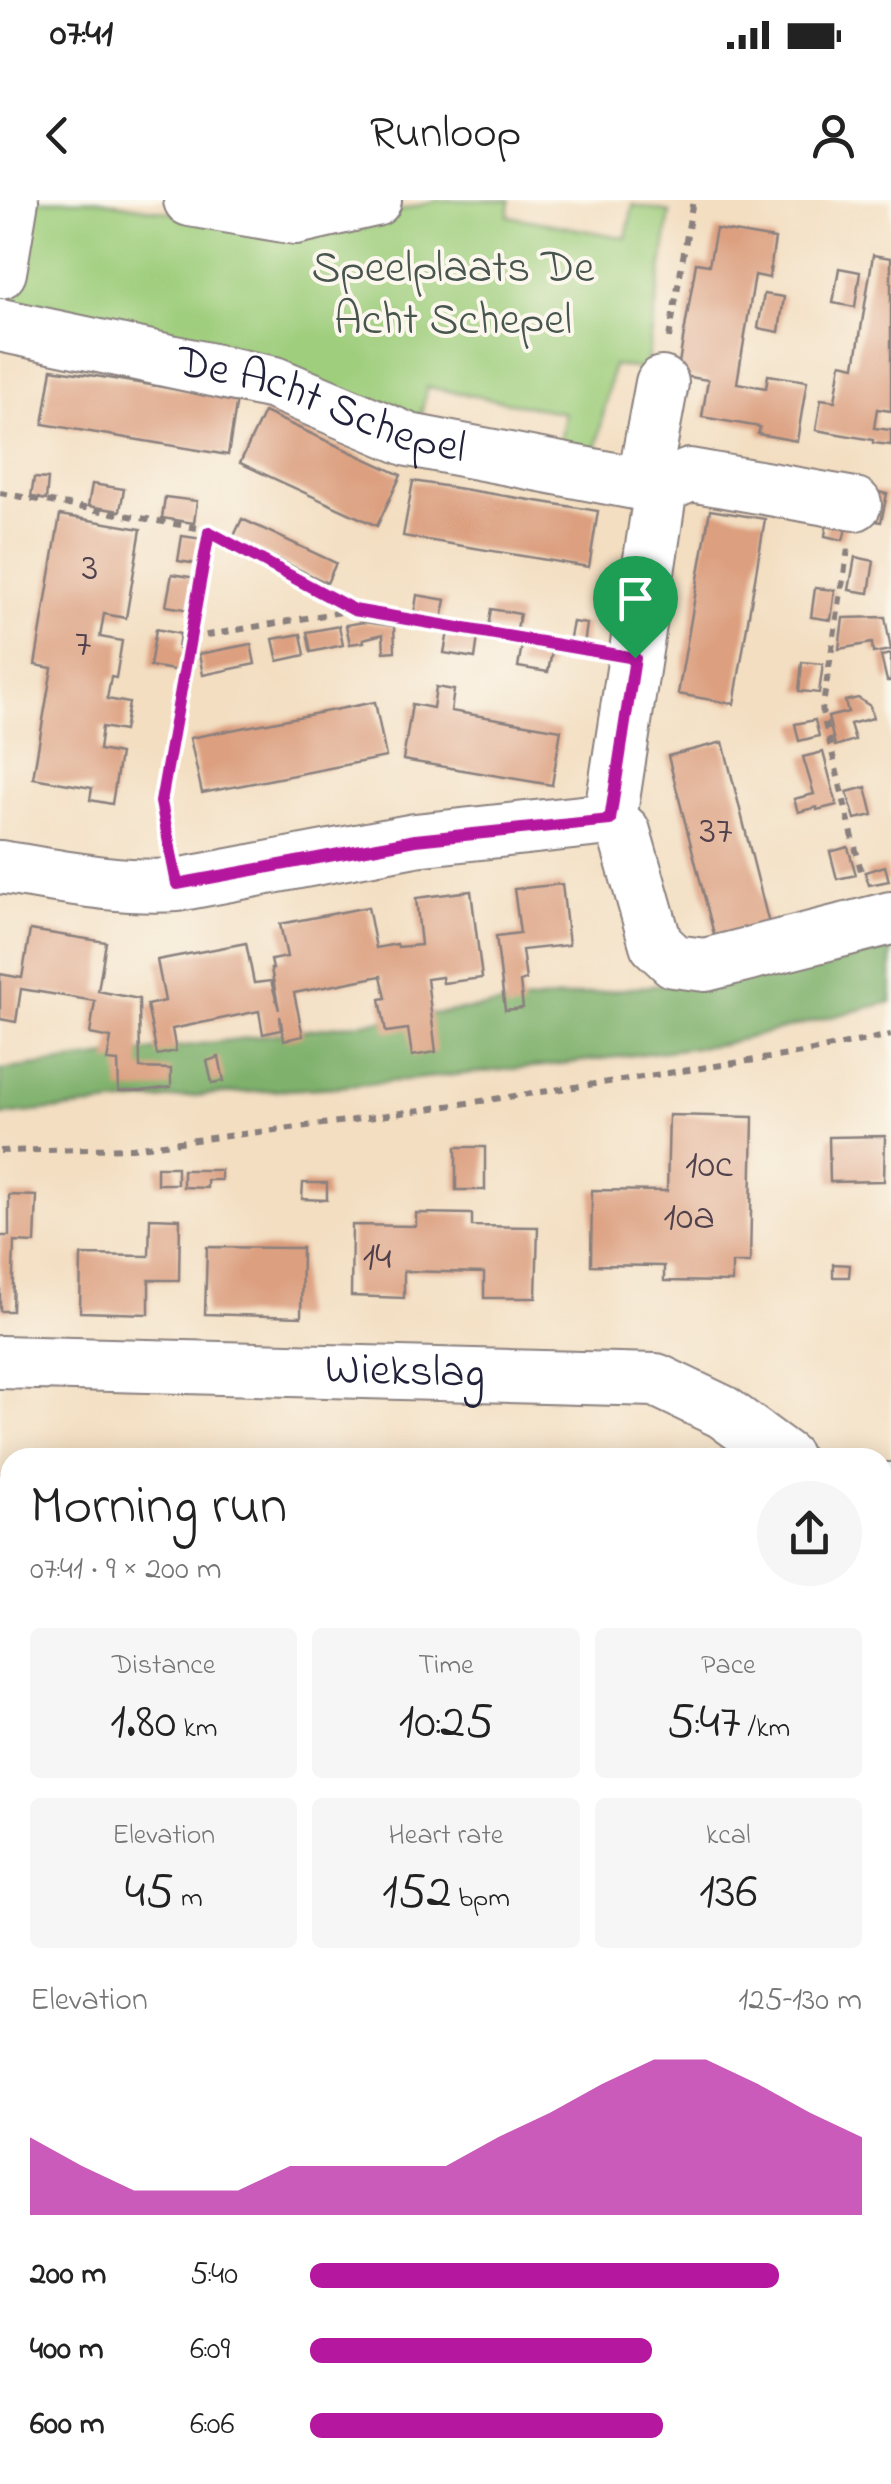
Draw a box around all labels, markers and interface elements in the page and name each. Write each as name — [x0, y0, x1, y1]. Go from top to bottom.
text: 07:41 — [50, 7, 113, 63]
text: Runloop — [370, 102, 521, 168]
icon: back — [30, 108, 85, 163]
icon: person — [806, 108, 861, 163]
park label: Speelplaats De Acht Schepel — [311, 237, 595, 355]
street label: De Acht Schepel — [169, 330, 471, 483]
house number: 3 — [82, 540, 98, 599]
pin — [593, 556, 678, 659]
icon: arrive — [608, 571, 663, 626]
house number: 7 — [75, 616, 91, 675]
house number: 37 — [700, 803, 733, 862]
house number: 10c — [685, 1137, 733, 1196]
house number: 10a — [663, 1189, 715, 1248]
house number: 14 — [362, 1229, 392, 1288]
street label: Wiekslag — [324, 1338, 486, 1409]
text: Morning run — [30, 1469, 287, 1549]
button: share — [757, 1481, 862, 1586]
text: 07:41 · 9 × 200 m — [30, 1547, 222, 1594]
text: Distance — [112, 1646, 215, 1687]
text: Time — [418, 1646, 474, 1687]
text: Pace — [701, 1646, 756, 1687]
text: 1.80 — [110, 1687, 176, 1760]
text: 10:25 — [398, 1687, 494, 1760]
text: 5:47 — [666, 1687, 741, 1760]
text: km — [176, 1709, 217, 1750]
text: /km — [741, 1709, 790, 1750]
text: Elevation — [112, 1816, 215, 1857]
text: Heart rate — [389, 1816, 503, 1857]
text: kcal — [706, 1816, 751, 1857]
text: 45 — [125, 1857, 174, 1930]
text: 152 — [382, 1857, 451, 1930]
text: 136 — [699, 1857, 758, 1930]
text: m — [174, 1879, 203, 1920]
text: bpm — [451, 1879, 510, 1920]
text: Elevation — [30, 1978, 148, 2025]
text: 125–130 m — [738, 1978, 862, 2025]
text: 200 m — [30, 2252, 106, 2299]
text: 5:40 — [190, 2252, 238, 2299]
text: 400 m — [30, 2327, 104, 2374]
text: 6:09 — [190, 2327, 230, 2374]
text: 600 m — [30, 2402, 105, 2449]
text: 6:06 — [190, 2402, 235, 2449]

